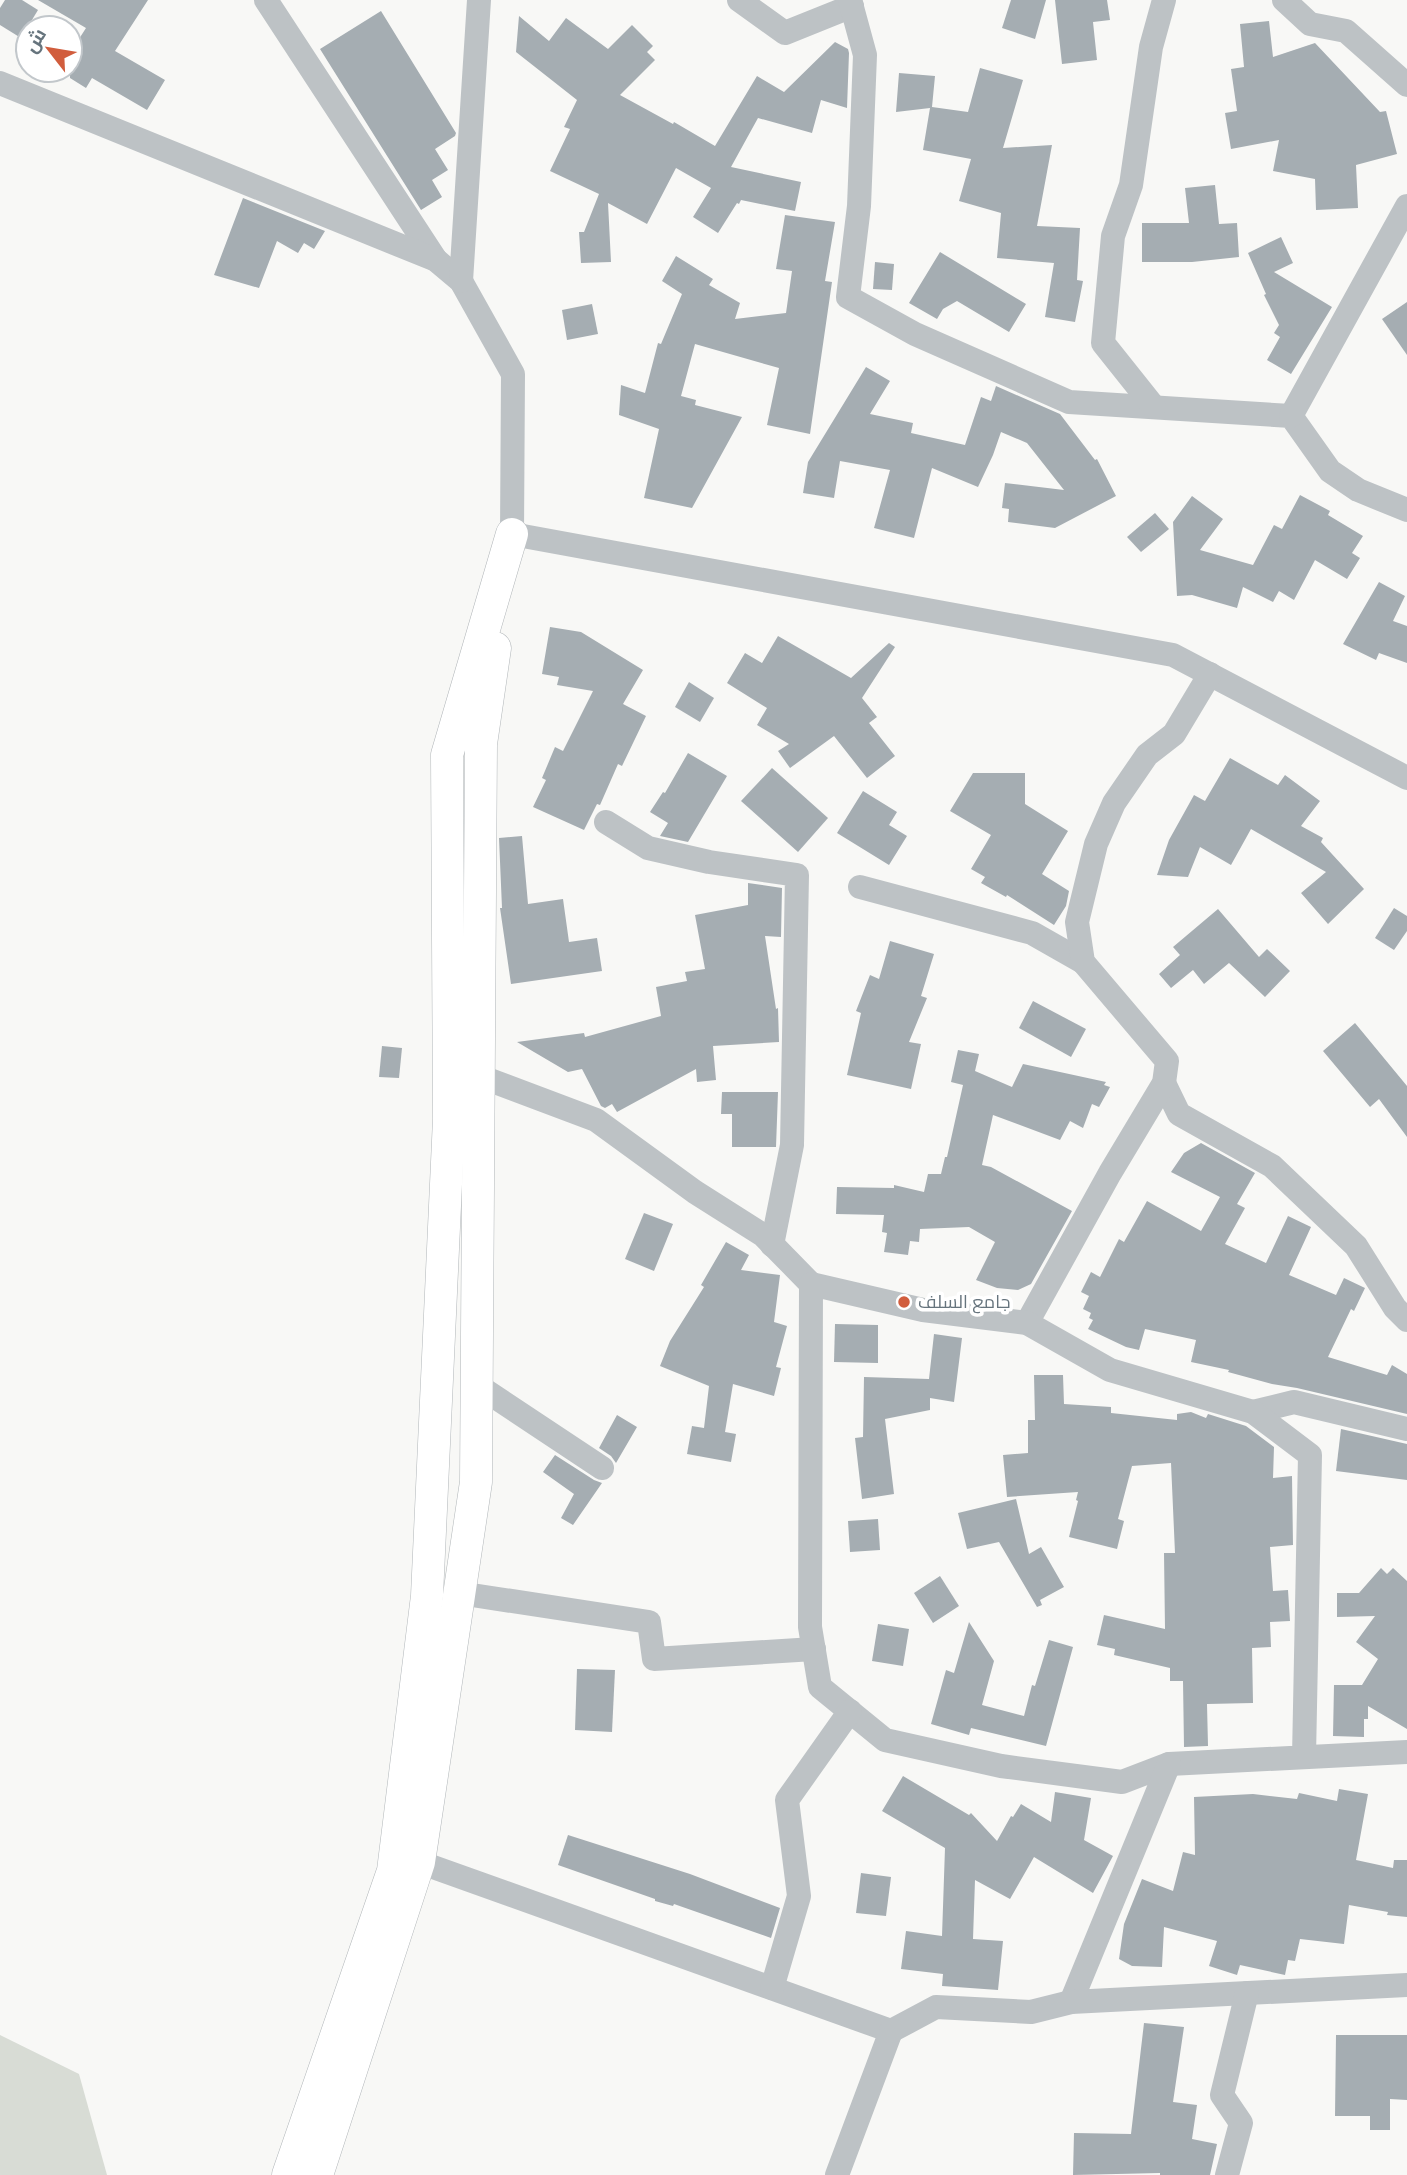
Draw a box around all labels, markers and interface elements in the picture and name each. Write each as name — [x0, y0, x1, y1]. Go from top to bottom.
north arrow — [14, 14, 84, 84]
text: ش — [19, 24, 51, 57]
place label: جامع السلف — [918, 1291, 1010, 1314]
marker: جامع السلف — [896, 1294, 912, 1310]

